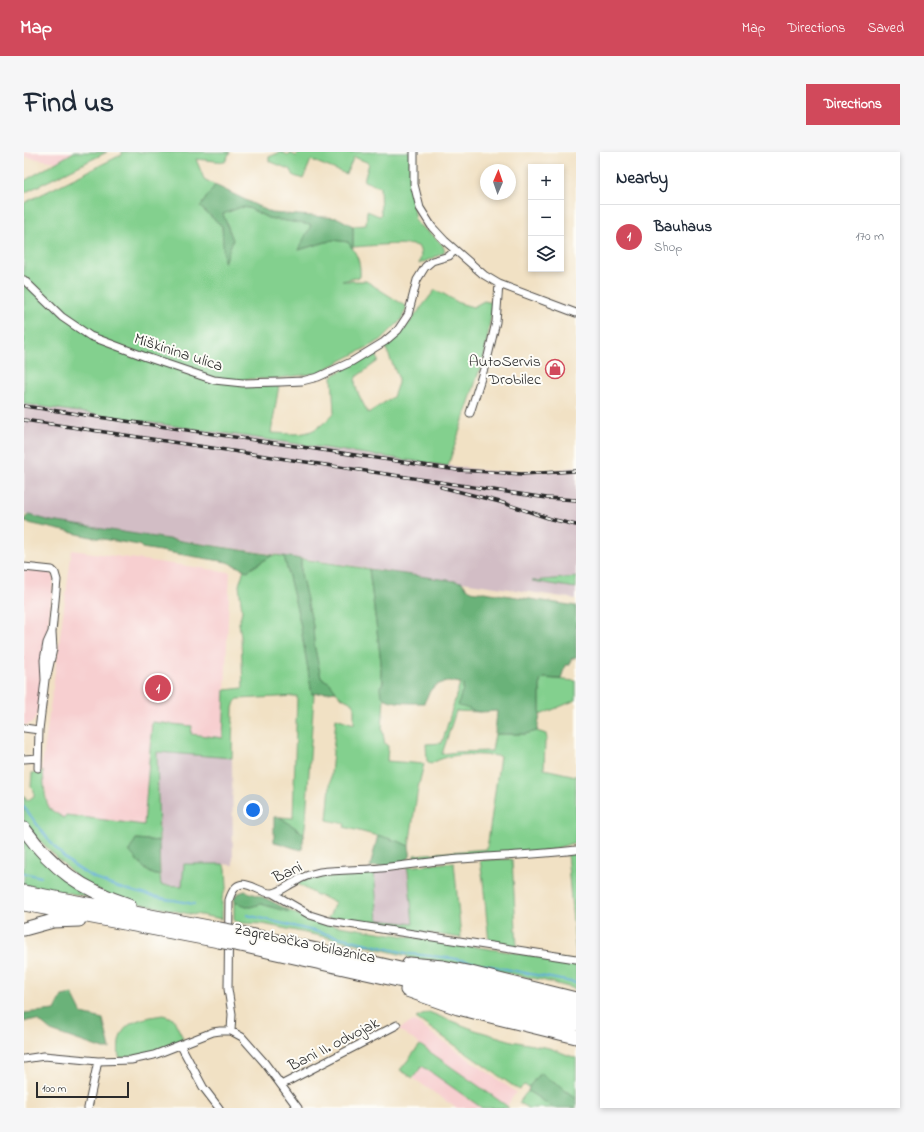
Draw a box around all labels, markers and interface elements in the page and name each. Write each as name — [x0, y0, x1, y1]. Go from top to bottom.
text: Map — [20, 15, 52, 42]
text: Map — [742, 18, 765, 39]
text: Directions — [787, 18, 845, 39]
text: Saved — [867, 18, 904, 39]
text: Find us — [24, 84, 114, 125]
button: Directions — [806, 84, 900, 125]
north arrow — [480, 164, 516, 200]
map controls — [528, 164, 564, 272]
button: + — [528, 164, 564, 200]
text: Nearby — [616, 166, 668, 191]
button: − — [528, 200, 564, 236]
text: Bauhaus — [654, 216, 712, 238]
text: 1 — [627, 227, 631, 246]
text: 170 m — [856, 227, 884, 246]
button: layers — [528, 236, 564, 272]
text: Shop — [654, 238, 682, 257]
street label: Miškinina ulica — [131, 327, 226, 379]
place label: AutoServis Drobilec — [469, 350, 542, 392]
shop icon: AutoServis Drobilec — [544, 358, 566, 380]
pin: 1 — [145, 673, 171, 703]
your location — [243, 800, 263, 820]
street label: Bani — [268, 856, 307, 890]
street label: Zagrebačka obilaznica — [231, 917, 378, 971]
street label: Bani II. odvojak — [283, 1011, 384, 1078]
scale bar — [36, 1080, 129, 1099]
text: 100 m — [42, 1081, 66, 1097]

